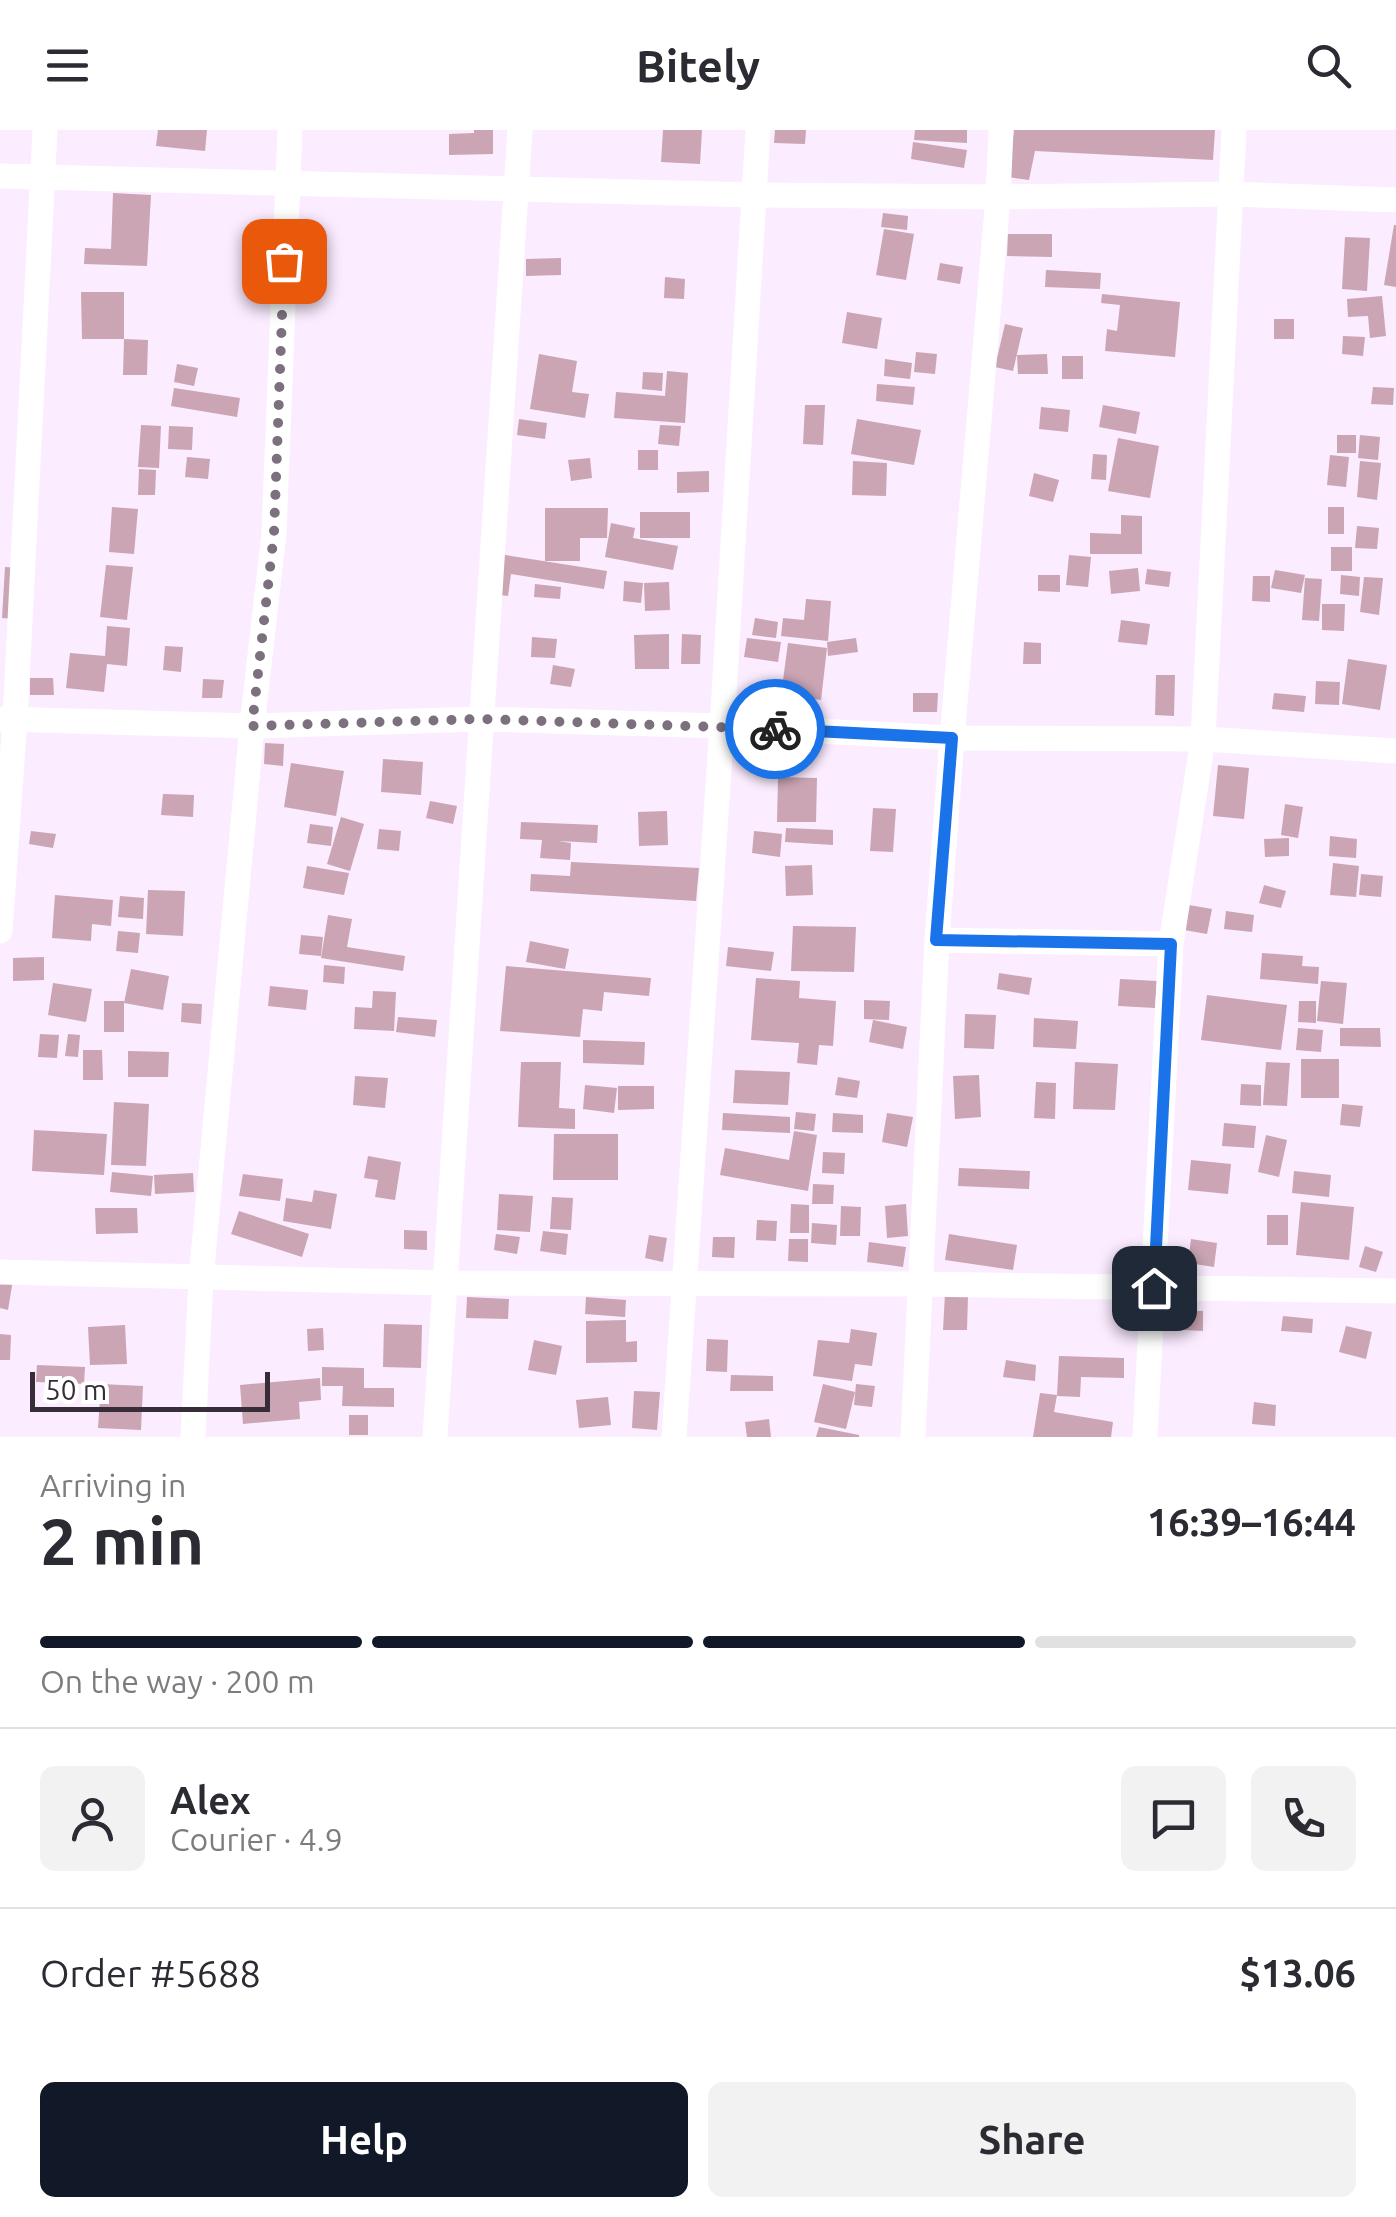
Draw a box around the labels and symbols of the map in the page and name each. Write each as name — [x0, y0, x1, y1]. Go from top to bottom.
pin — [242, 219, 327, 304]
courier — [725, 679, 825, 779]
pin — [1112, 1246, 1197, 1331]
scale bar — [30, 1367, 270, 1412]

